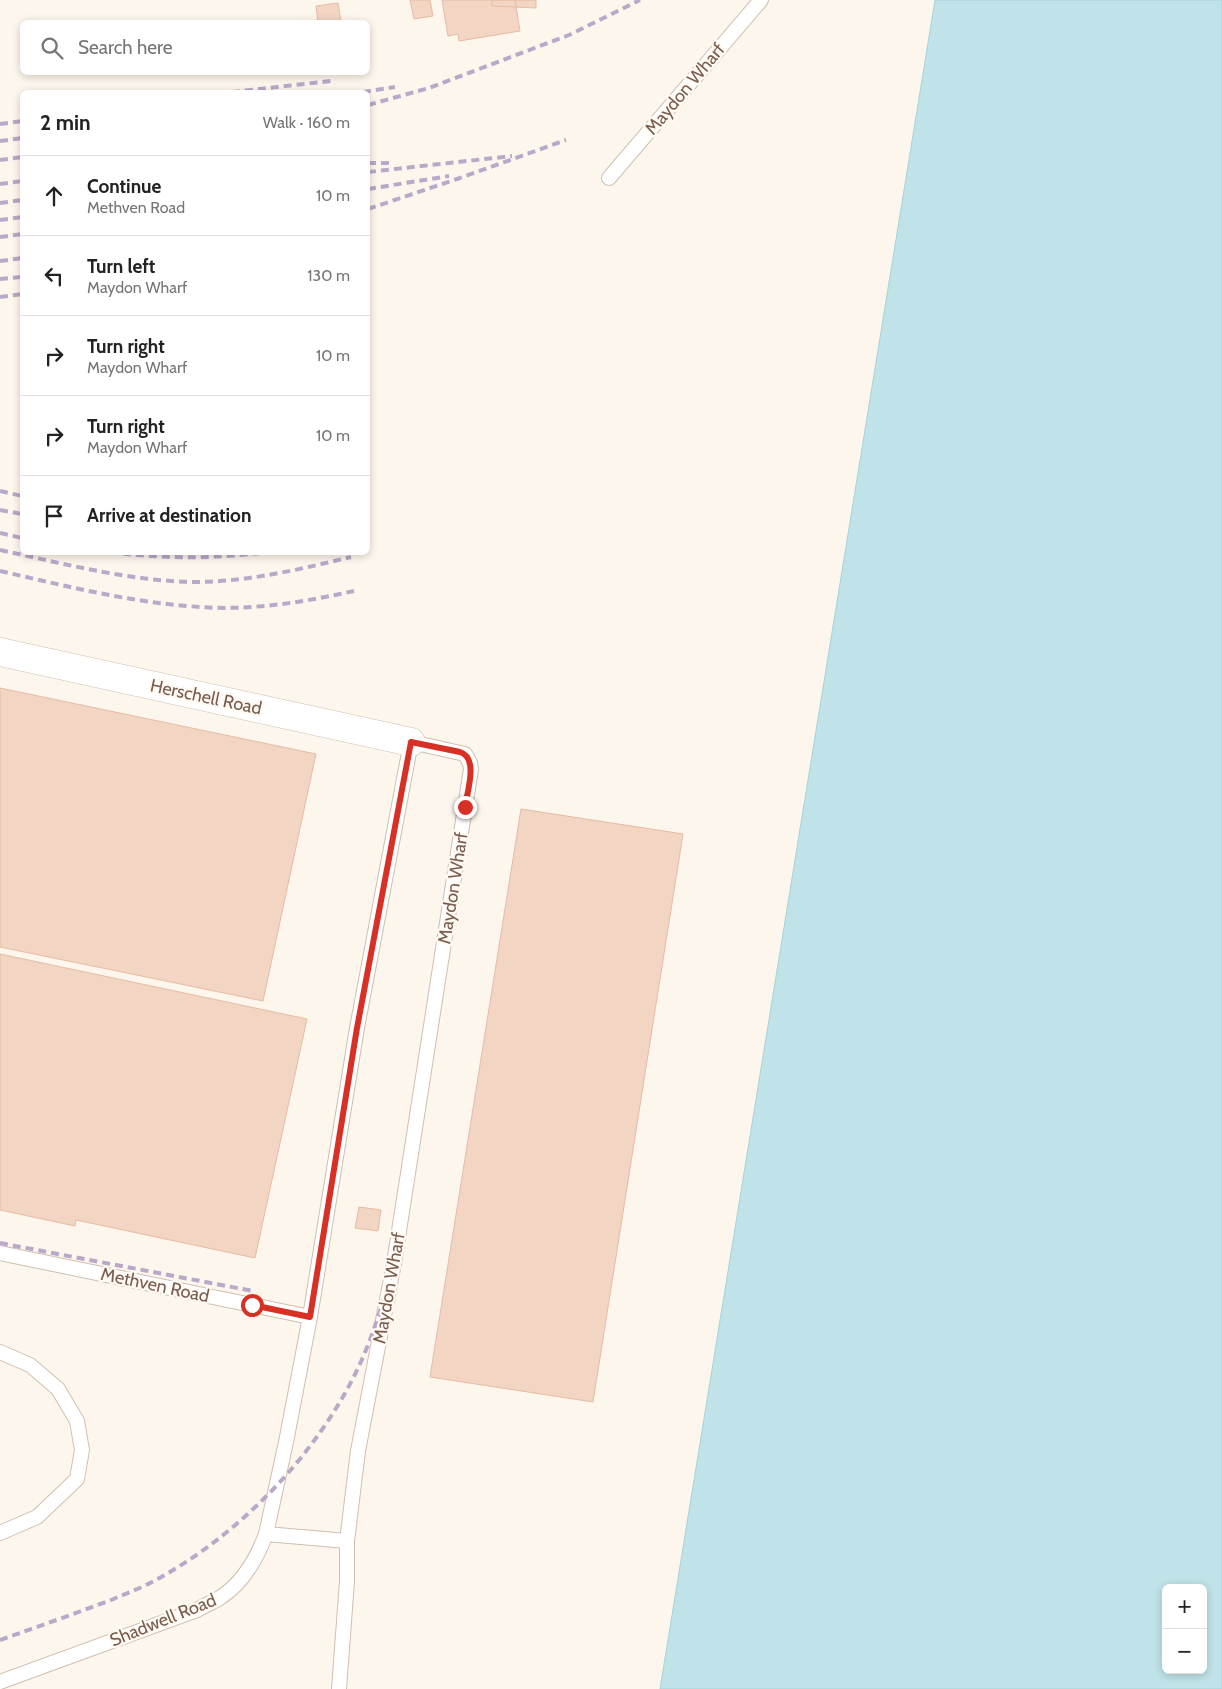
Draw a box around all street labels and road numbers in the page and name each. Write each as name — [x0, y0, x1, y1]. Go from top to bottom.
street label: Maydon Wharf — [640, 39, 730, 139]
street label: Herschell Road — [148, 674, 264, 720]
street label: Maydon Wharf — [433, 831, 473, 945]
street label: Maydon Wharf — [368, 1231, 410, 1345]
street label: Methven Road — [99, 1263, 211, 1307]
street label: Shadwell Road — [107, 1589, 219, 1651]

